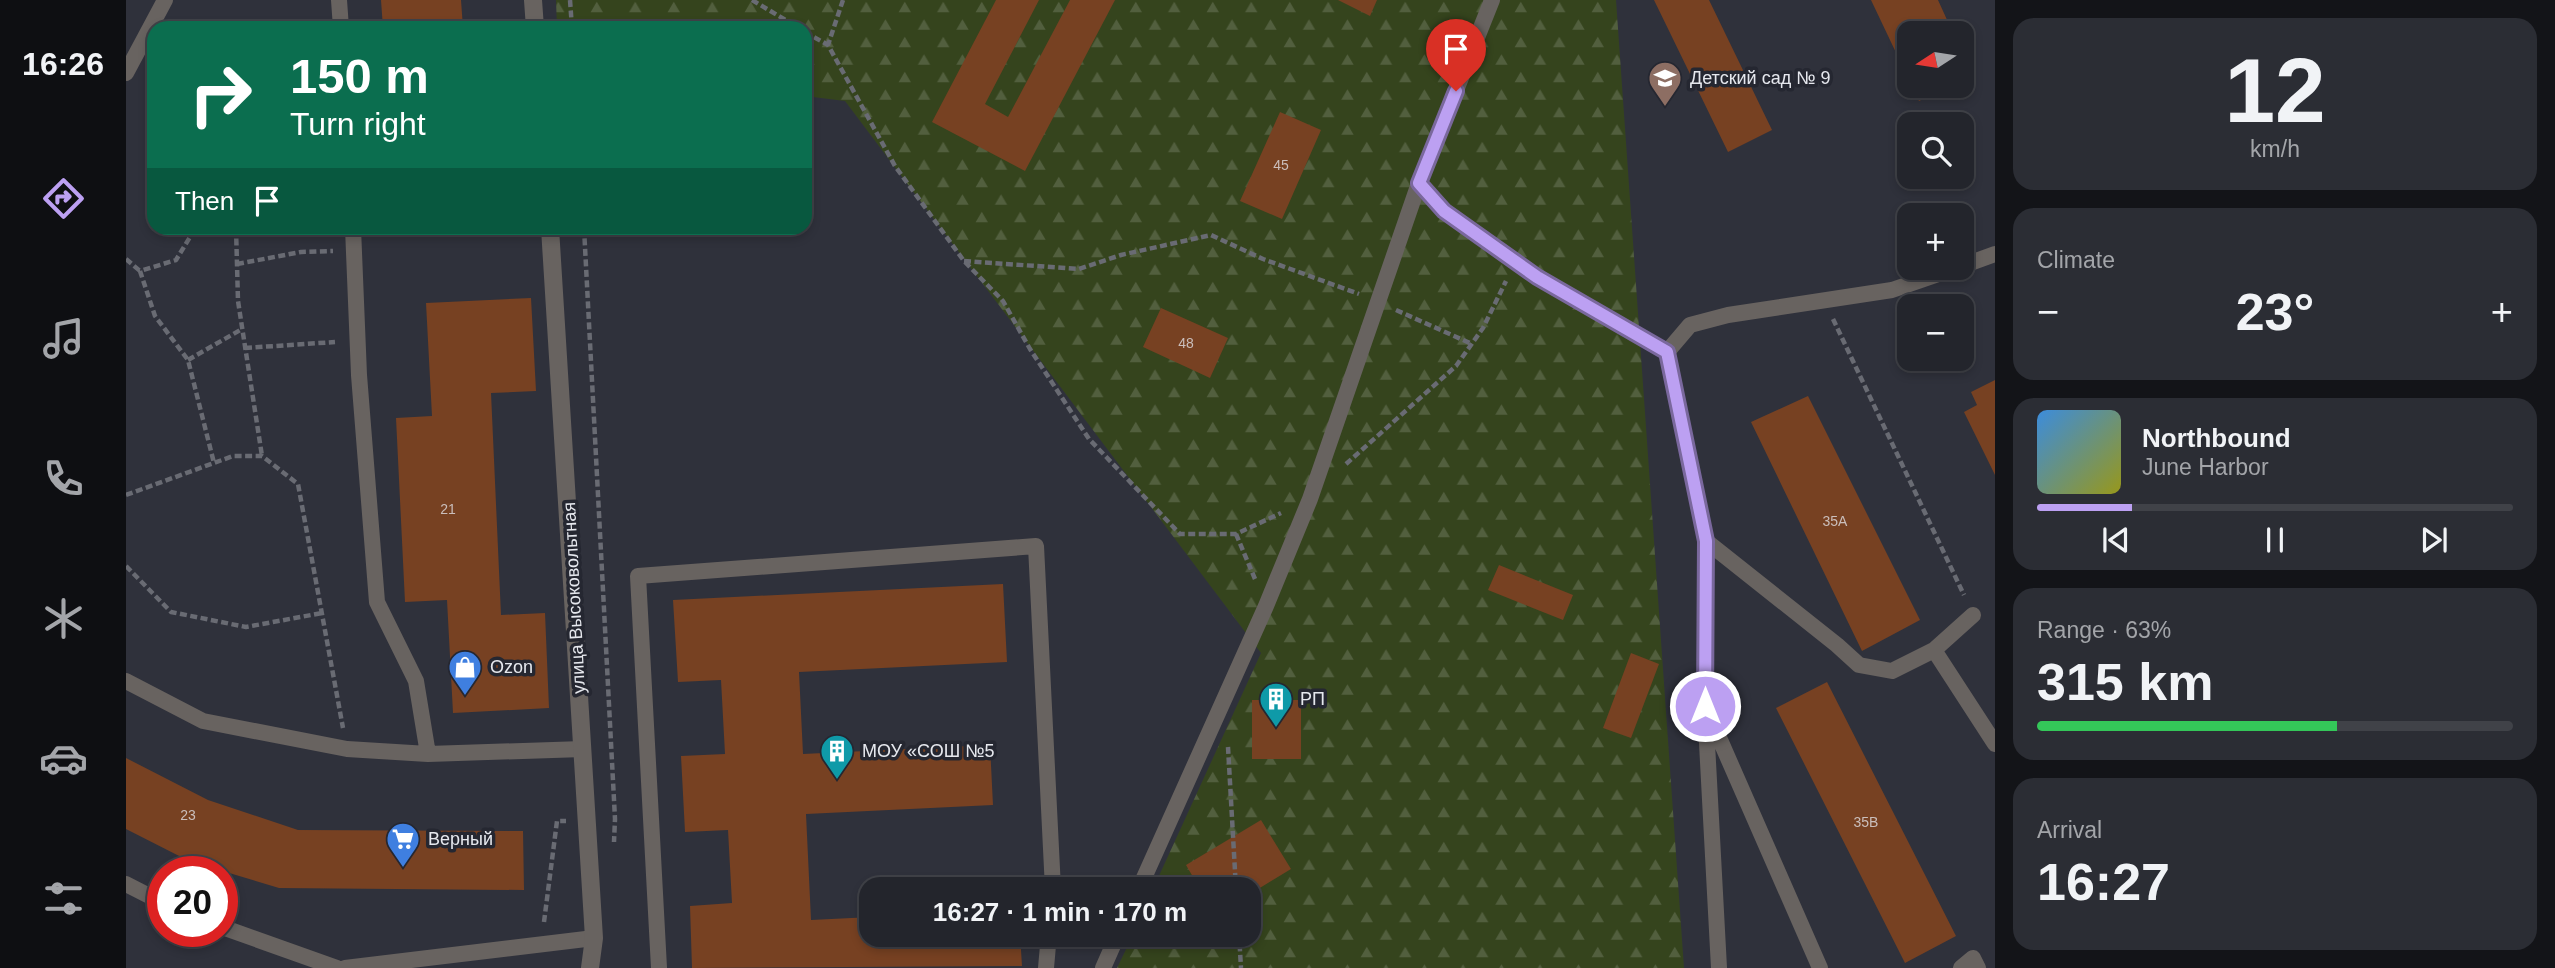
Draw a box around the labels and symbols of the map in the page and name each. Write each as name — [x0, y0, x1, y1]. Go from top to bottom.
pin — [1426, 19, 1486, 91]
north arrow — [1897, 21, 1974, 98]
school or university icon: Детский сад № 9 — [1646, 59, 1684, 108]
place label: Детский сад № 9 — [1690, 68, 1830, 88]
house number: 45 — [1273, 157, 1289, 173]
house number: 48 — [1178, 335, 1194, 351]
house number: 21 — [440, 501, 456, 517]
street label: улица Высоковольтная — [559, 502, 589, 694]
house number: 35А — [1823, 513, 1848, 529]
shop icon: Ozon — [446, 648, 484, 697]
place label: Ozon — [490, 657, 533, 677]
position arrow — [1668, 669, 1742, 743]
building icon: РП — [1257, 680, 1295, 729]
place label: РП — [1300, 689, 1325, 709]
building icon: МОУ «СОШ №5 — [818, 732, 856, 781]
place label: МОУ «СОШ №5 — [862, 741, 994, 761]
house number: 23 — [180, 807, 196, 823]
house number: 35В — [1854, 814, 1878, 830]
supermarket icon: Верный — [384, 820, 422, 869]
place label: Верный — [428, 829, 493, 849]
speed limit sign: 20 — [147, 856, 238, 947]

